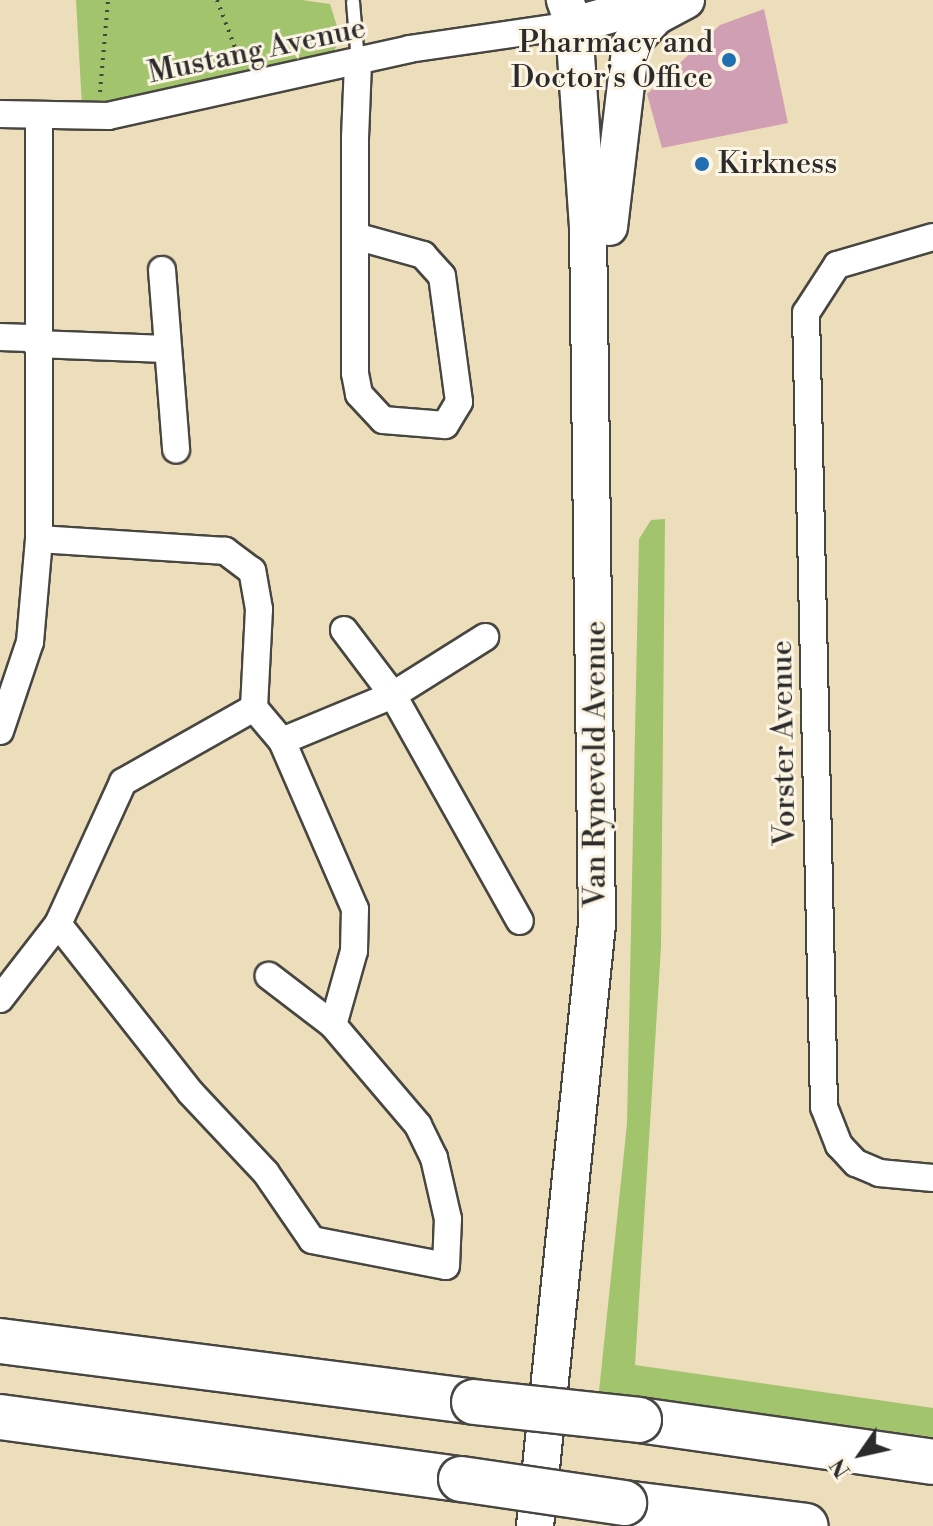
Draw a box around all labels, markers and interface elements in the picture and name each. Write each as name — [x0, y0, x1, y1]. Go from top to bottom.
street label: Mustang Avenue — [145, 10, 369, 92]
place label: Pharmacy and Doctor's Office — [511, 25, 713, 96]
marker: Pharmacy and Doctor's Office — [720, 51, 738, 69]
place label: Kirkness — [718, 146, 837, 182]
marker: Kirkness — [693, 155, 711, 173]
street label: Van Ryneveld Avenue — [578, 621, 614, 907]
street label: Vorster Avenue — [764, 640, 804, 846]
north arrow — [821, 1414, 901, 1494]
text: N — [825, 1453, 857, 1482]

